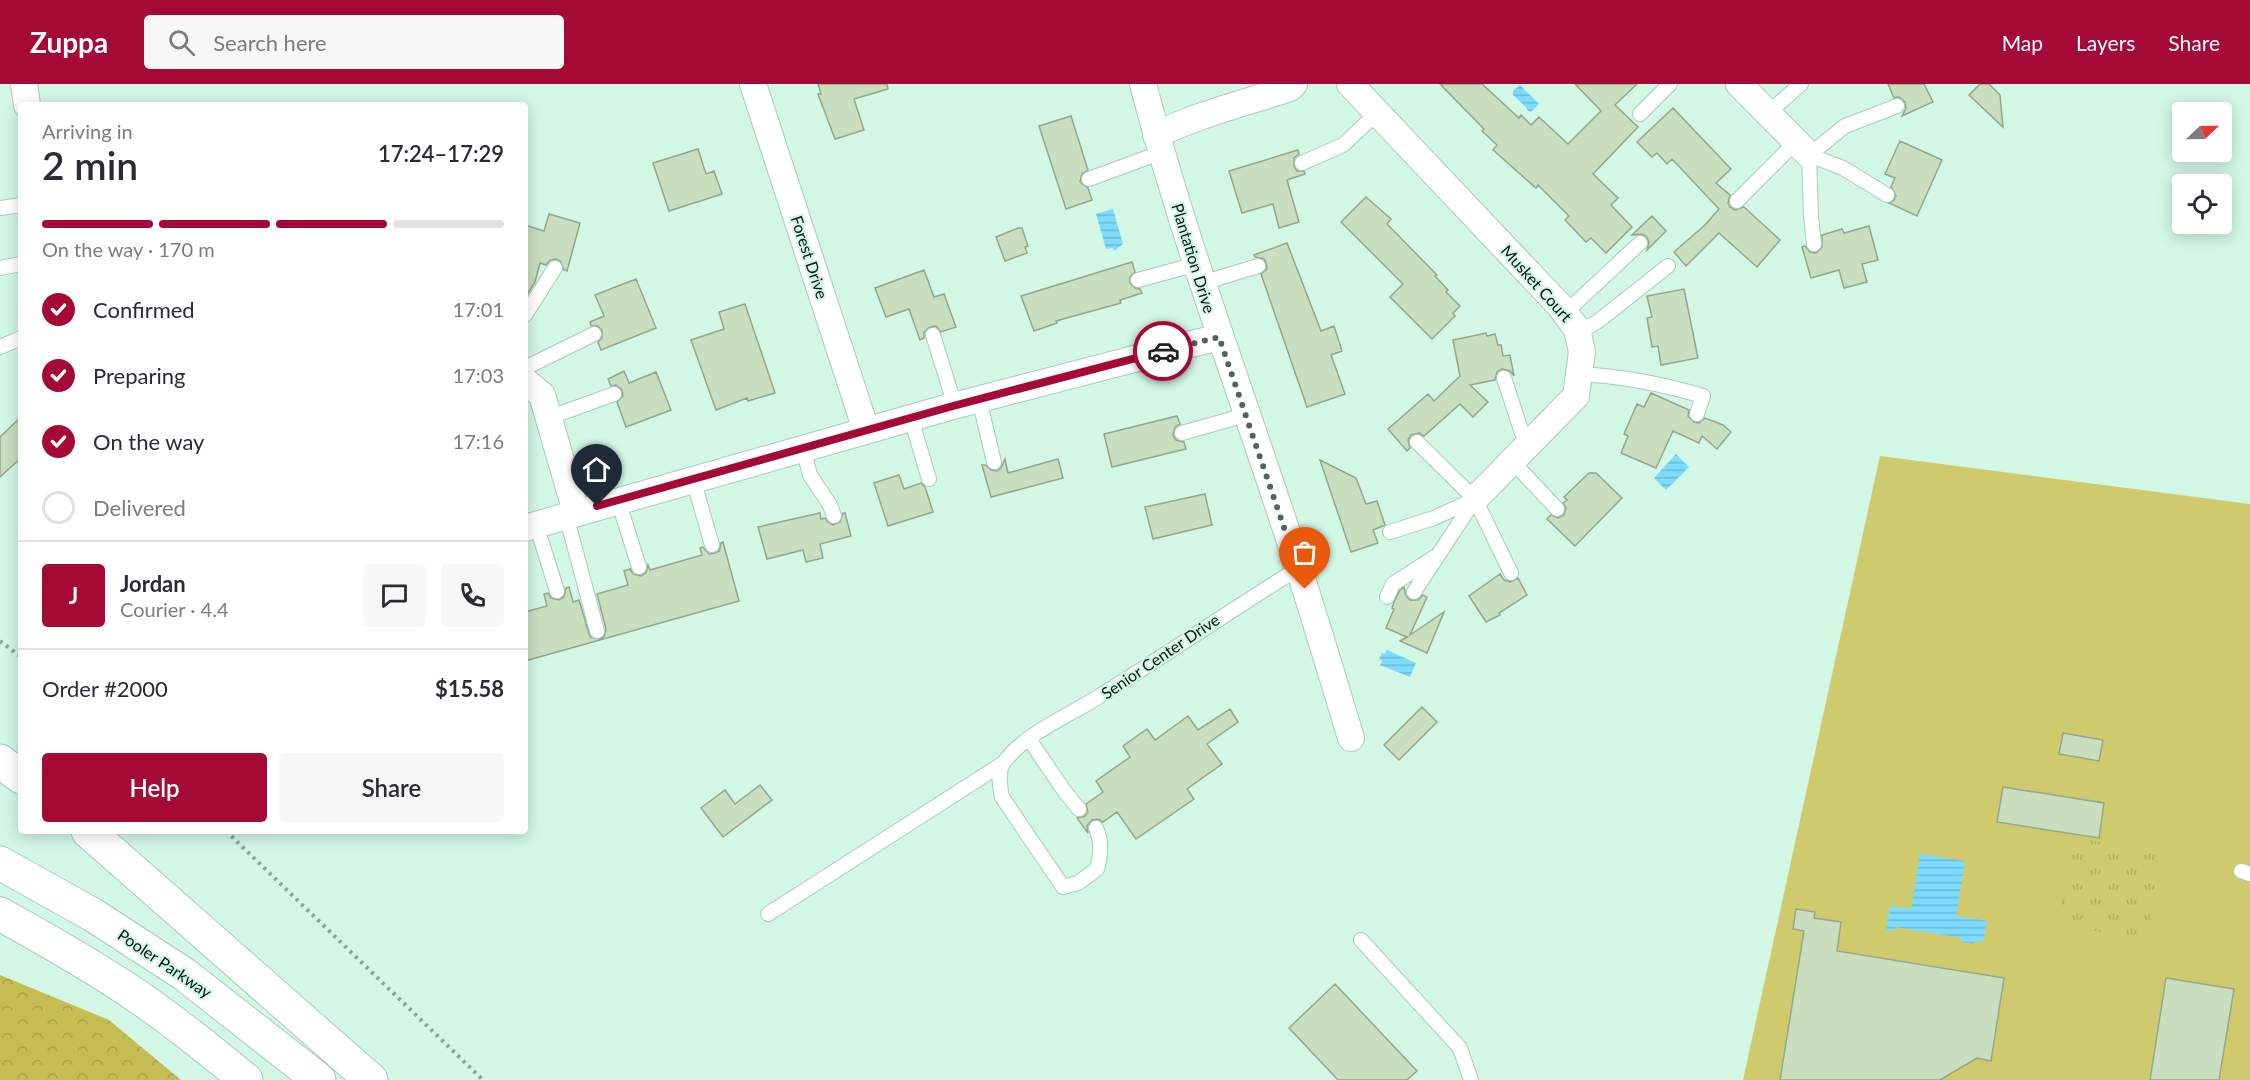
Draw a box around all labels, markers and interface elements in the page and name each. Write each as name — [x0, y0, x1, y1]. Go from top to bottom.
search box — [144, 15, 564, 69]
text: Zuppa — [30, 25, 108, 59]
icon: search — [165, 26, 198, 59]
text: Search here — [213, 29, 327, 56]
text: Map — [2002, 30, 2043, 55]
text: Layers — [2076, 30, 2135, 55]
text: Share — [2168, 30, 2220, 55]
north arrow — [2172, 102, 2232, 162]
map controls — [2172, 102, 2232, 234]
text: Arriving in — [42, 119, 133, 143]
text: 17:24–17:29 — [378, 140, 504, 167]
text: 2 min — [42, 142, 138, 188]
button: locate — [2172, 174, 2232, 234]
street label: Plantation Drive — [1168, 201, 1220, 315]
street label: Forest Drive — [788, 213, 832, 301]
text: On the way · 170 m — [42, 237, 215, 261]
street label: Musket Court — [1498, 241, 1577, 325]
icon: check — [42, 293, 75, 326]
text: Confirmed — [93, 296, 195, 323]
text: 17:01 — [453, 297, 504, 321]
courier — [1133, 321, 1193, 381]
icon: car — [1147, 335, 1180, 368]
icon: check — [42, 359, 75, 392]
text: Preparing — [93, 362, 185, 389]
text: 17:03 — [453, 363, 504, 387]
icon: check — [42, 425, 75, 458]
text: On the way — [93, 428, 204, 455]
text: 17:16 — [453, 429, 504, 453]
pin — [571, 444, 622, 506]
icon: home — [580, 453, 613, 486]
text: Delivered — [93, 494, 186, 521]
pin — [1279, 527, 1330, 589]
icon: bag — [1288, 536, 1321, 569]
button: chat — [363, 564, 426, 627]
button: phone — [441, 564, 504, 627]
text: Jordan — [120, 570, 186, 597]
text: J — [69, 582, 78, 609]
text: Courier · 4.4 — [120, 597, 229, 621]
street label: Senior Center Drive — [1097, 609, 1223, 703]
text: Order #2000 — [42, 675, 168, 702]
text: $15.58 — [435, 675, 504, 702]
button: Help — [42, 753, 267, 822]
button: Share — [279, 753, 504, 822]
street label: Pooler Parkway — [115, 925, 216, 1002]

